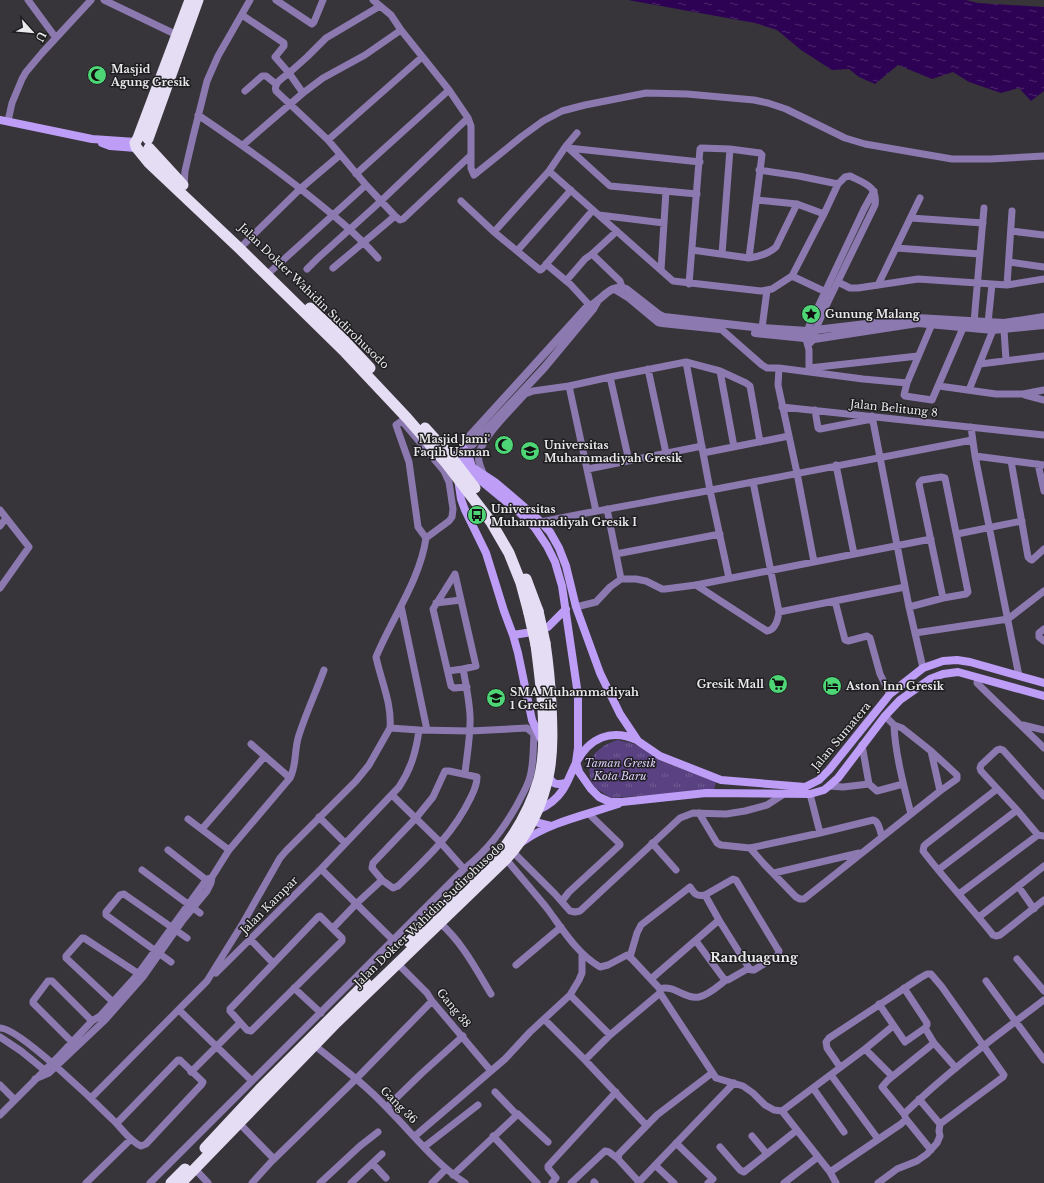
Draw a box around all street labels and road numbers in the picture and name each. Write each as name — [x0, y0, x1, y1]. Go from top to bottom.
street label: Jalan Dokter Wahidin Sudirohusodo — [235, 219, 392, 372]
street label: Jalan Belitung 8 — [848, 396, 938, 420]
street label: Jalan Sumatera — [807, 698, 874, 774]
street label: Jalan Dokter Wahidin Sudirohusodo — [350, 838, 507, 991]
street label: Jalan Kampar — [236, 873, 301, 938]
street label: Gang 38 — [434, 986, 474, 1030]
street label: Gang 36 — [378, 1084, 420, 1126]

